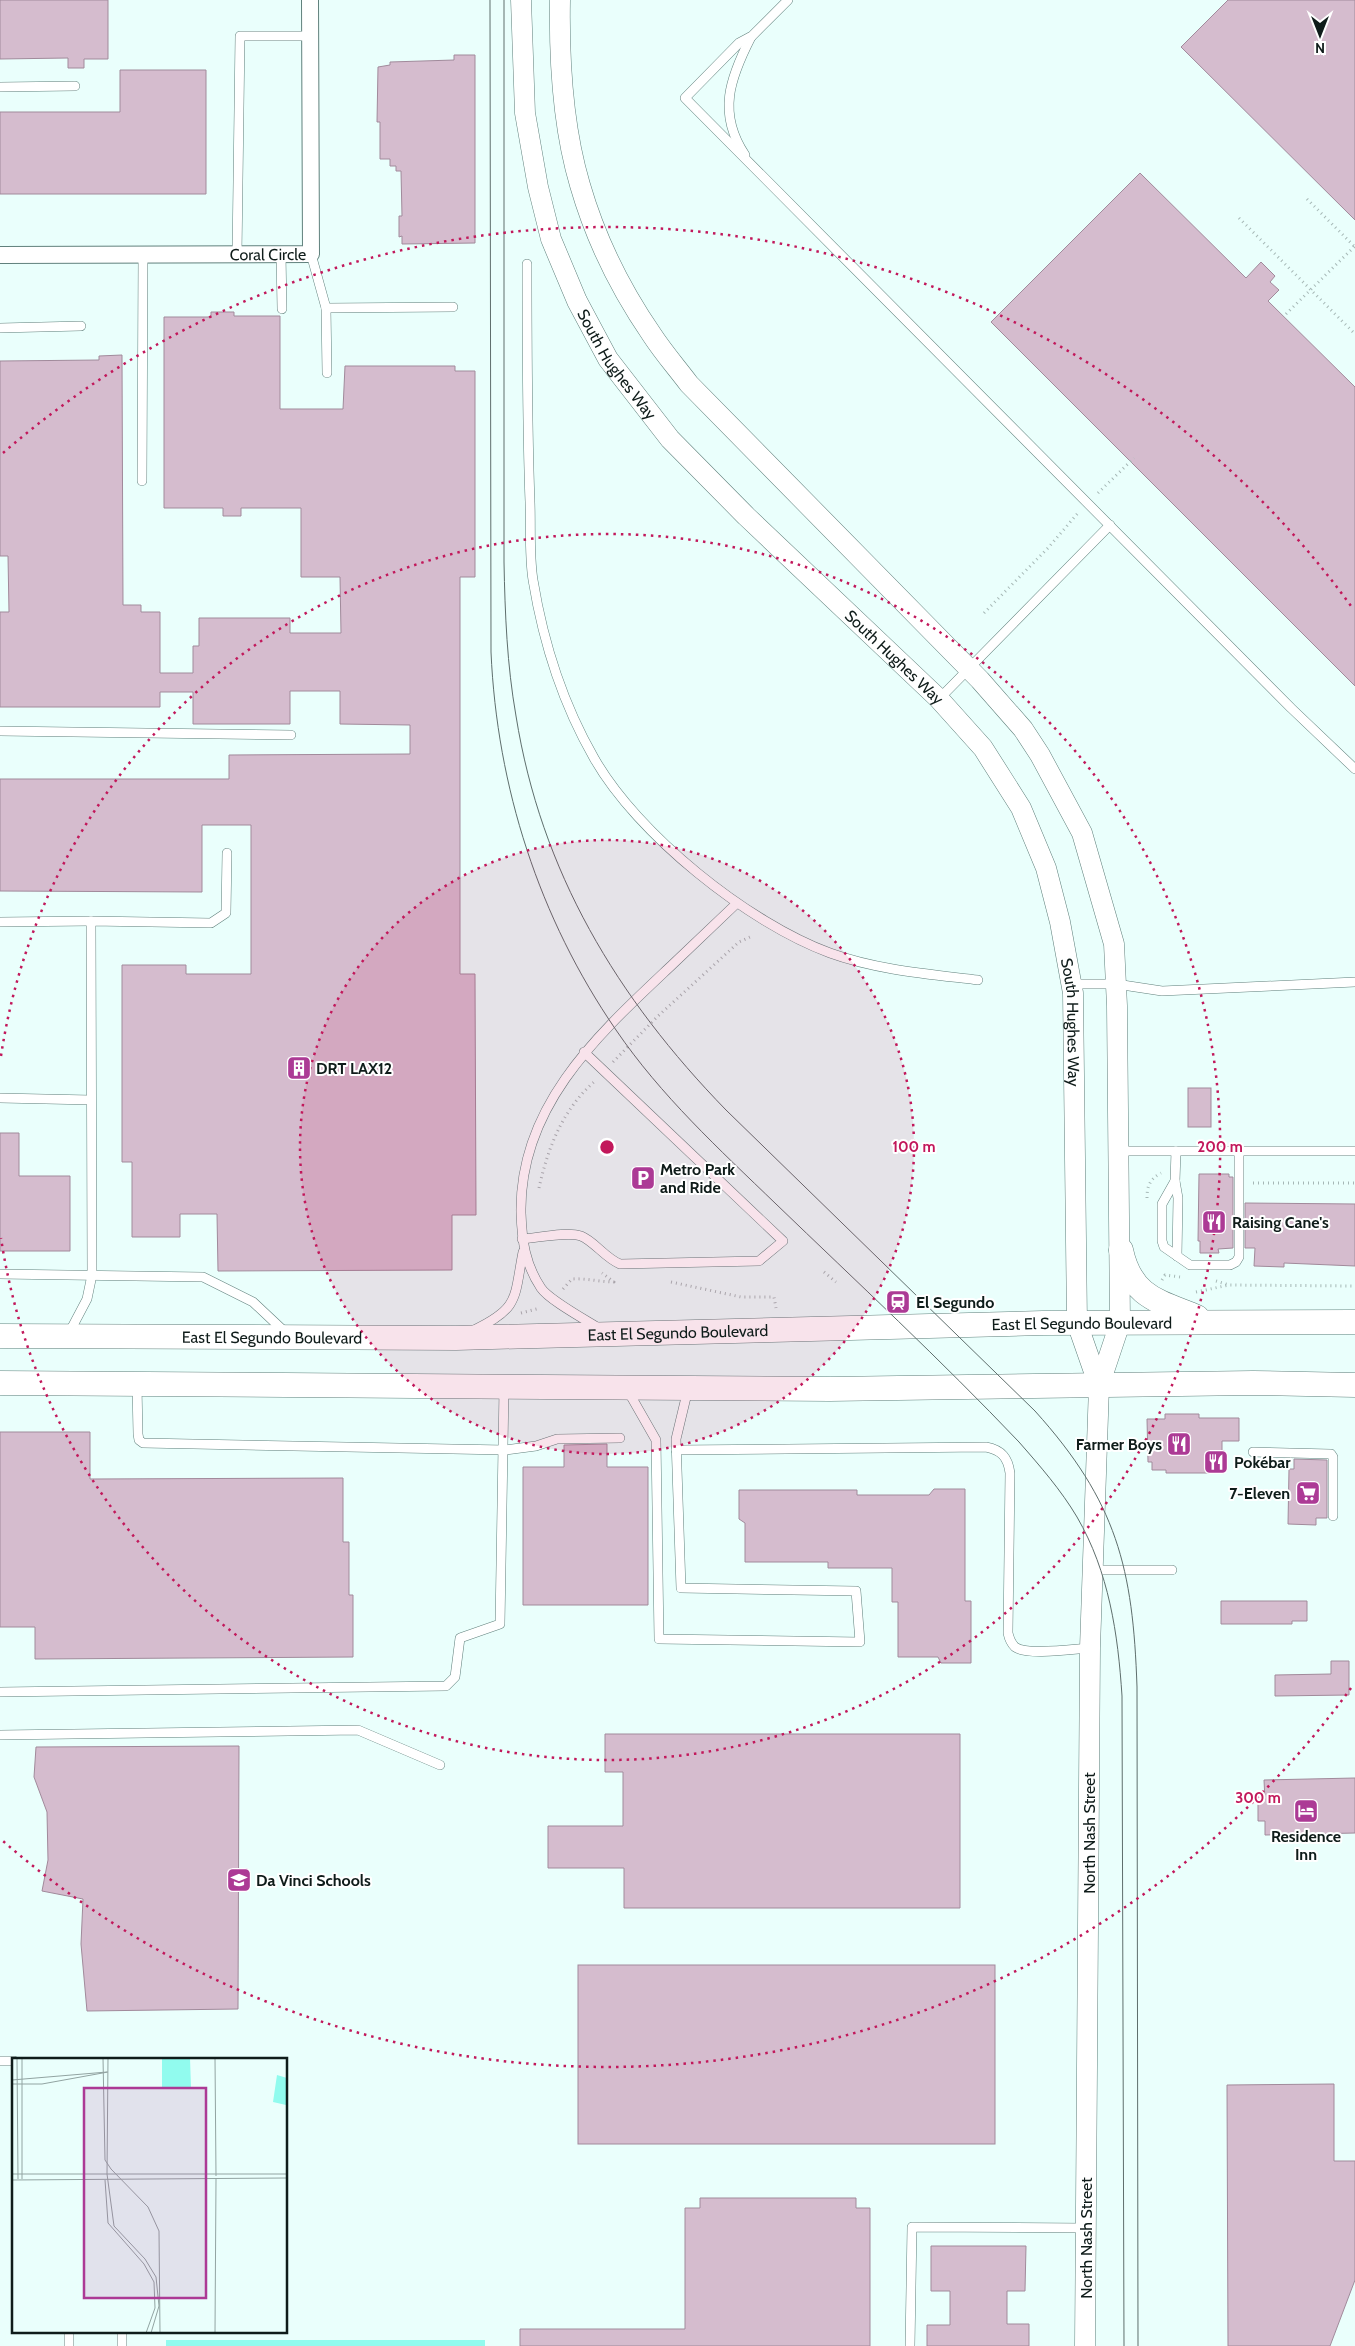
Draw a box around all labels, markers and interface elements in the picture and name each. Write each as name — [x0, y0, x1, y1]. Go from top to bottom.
north arrow — [1295, 10, 1345, 60]
text: N — [1315, 39, 1325, 57]
street label: Coral Circle — [230, 245, 306, 264]
street label: South Hughes Way — [574, 306, 661, 423]
street label: South Hughes Way — [841, 606, 948, 708]
street label: South Hughes Way — [1057, 956, 1084, 1087]
building icon: DRT LAX12 — [286, 1055, 312, 1081]
place label: DRT LAX12 — [316, 1059, 392, 1078]
centre of rings — [598, 1138, 616, 1156]
text: 100 m — [892, 1138, 936, 1156]
text: 200 m — [1197, 1138, 1243, 1156]
place label: Metro Park and Ride — [660, 1160, 735, 1197]
parking icon: Metro Park and Ride — [630, 1165, 656, 1191]
restaurant icon: Raising Cane's — [1201, 1209, 1227, 1235]
place label: Raising Cane's — [1232, 1213, 1329, 1232]
station icon: El Segundo — [885, 1289, 911, 1315]
place label: El Segundo — [916, 1293, 994, 1312]
street label: East El Segundo Boulevard — [991, 1313, 1172, 1334]
street label: East El Segundo Boulevard — [587, 1321, 768, 1344]
street label: East El Segundo Boulevard — [182, 1327, 362, 1347]
restaurant icon: Farmer Boys — [1166, 1431, 1192, 1457]
place label: Farmer Boys — [1076, 1435, 1162, 1454]
restaurant icon: Pokébar — [1203, 1449, 1229, 1475]
place label: Pokébar — [1234, 1453, 1291, 1472]
supermarket icon: 7-Eleven — [1295, 1480, 1321, 1506]
place label: 7-Eleven — [1229, 1484, 1290, 1503]
street label: North Nash Street — [1080, 1772, 1099, 1894]
text: 300 m — [1235, 1789, 1281, 1807]
hotel icon: Residence Inn — [1293, 1798, 1319, 1824]
place label: Residence Inn — [1271, 1827, 1341, 1864]
school or university icon: Da Vinci Schools — [226, 1867, 252, 1893]
place label: Da Vinci Schools — [256, 1871, 371, 1890]
inset map — [12, 2058, 288, 2334]
street label: North Nash Street — [1077, 2177, 1096, 2299]

